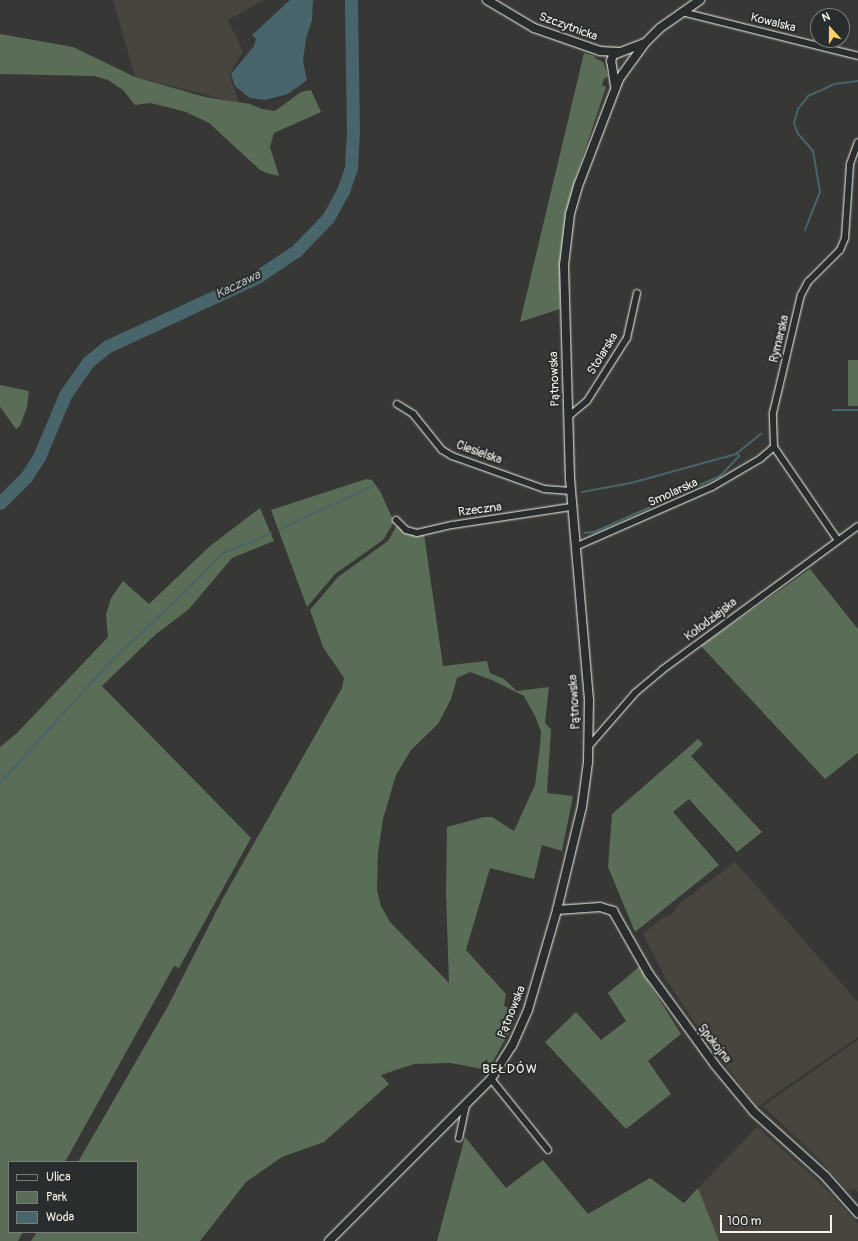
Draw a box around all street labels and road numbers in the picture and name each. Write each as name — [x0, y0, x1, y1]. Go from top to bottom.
street label: Szczytnicka — [537, 10, 599, 44]
street label: Kowalska — [749, 10, 797, 36]
street label: Rymarska — [767, 314, 793, 364]
street label: Stolarska — [584, 330, 622, 378]
street label: Pątnowska — [547, 351, 563, 407]
street label: Ciesielska — [454, 438, 504, 468]
street label: Smolarska — [646, 476, 700, 510]
street label: Rzeczna — [457, 500, 503, 520]
street label: Kołodziejska — [682, 596, 740, 644]
street label: Pątnowska — [566, 674, 584, 730]
street label: Pątnowska — [495, 984, 529, 1040]
street label: Spokojna — [694, 1022, 734, 1066]

